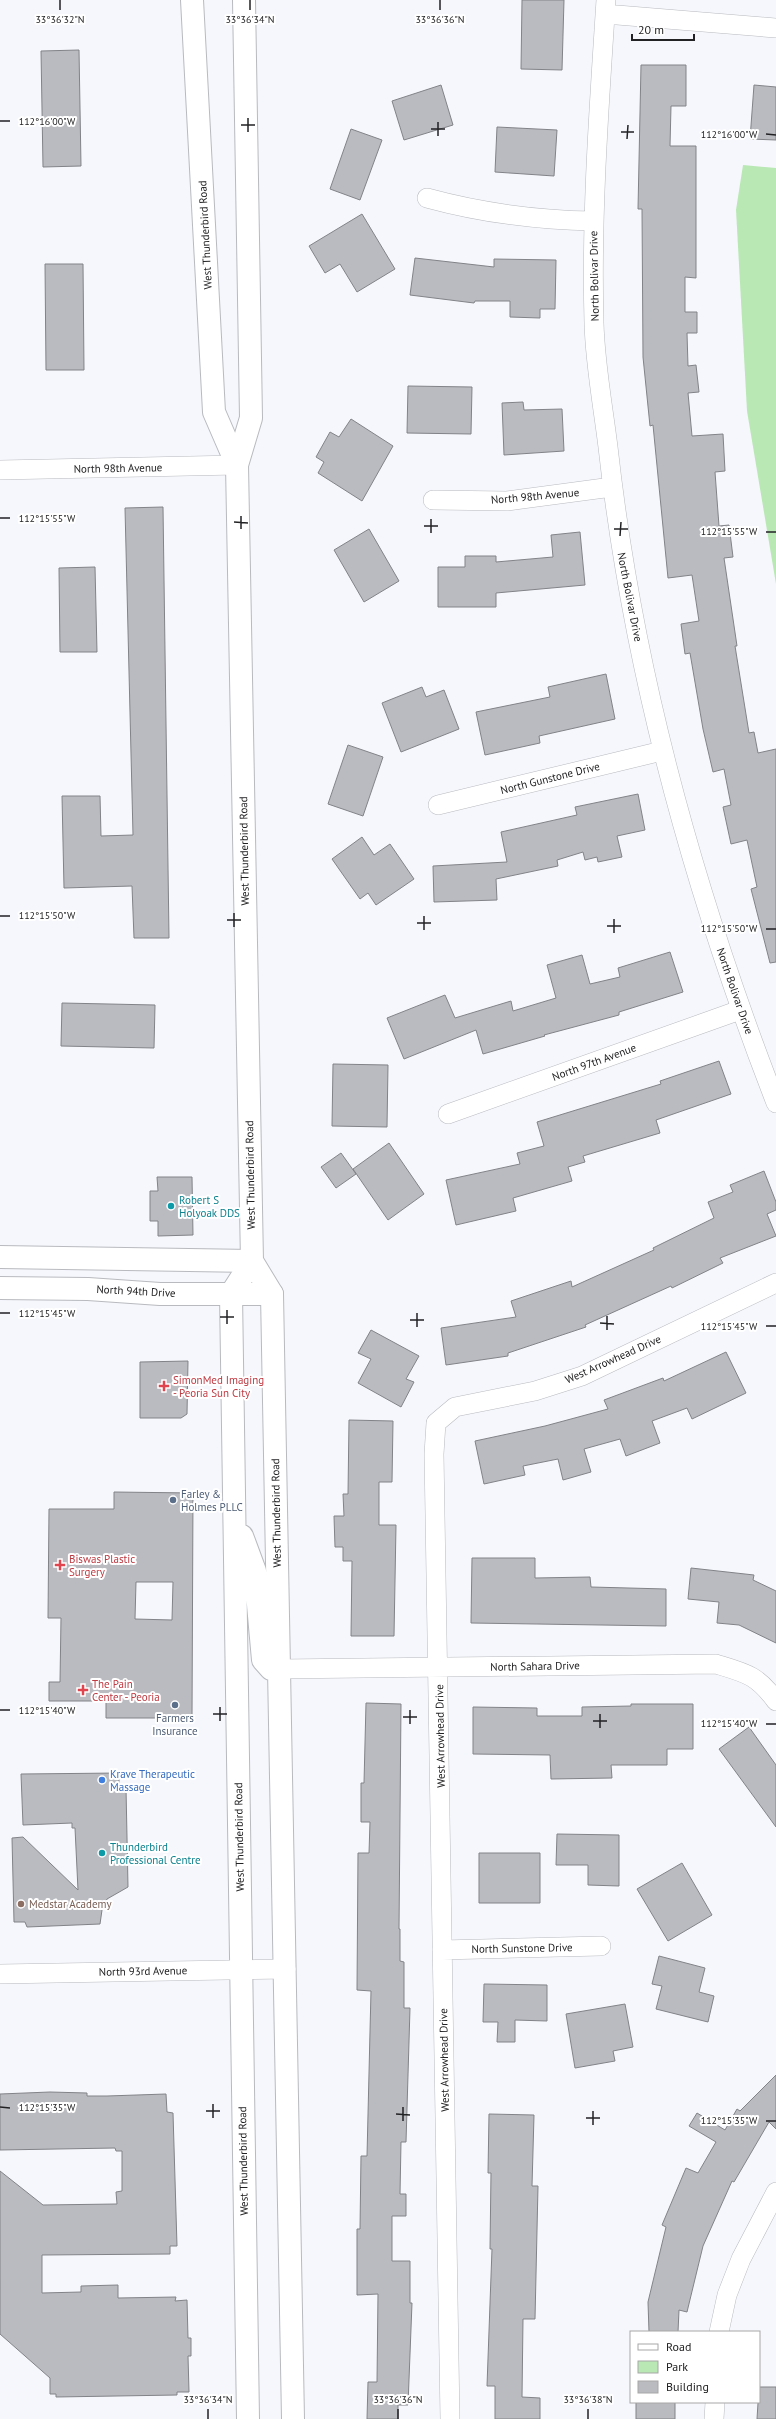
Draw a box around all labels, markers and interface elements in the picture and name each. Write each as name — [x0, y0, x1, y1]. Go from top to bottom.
text: 33°36'32"N — [35, 13, 85, 26]
text: 33°36'34"N — [225, 13, 275, 26]
text: 33°36'36"N — [415, 13, 465, 26]
scale bar — [632, 16, 694, 42]
text: 20 m — [638, 22, 664, 37]
text: 112°16'00"W — [19, 115, 76, 128]
text: 112°16'00"W — [701, 128, 758, 141]
street label: West Thunderbird Road — [195, 180, 215, 290]
street label: North Bolivar Drive — [586, 230, 602, 321]
street label: North 98th Avenue — [74, 460, 163, 476]
street label: North 98th Avenue — [490, 485, 580, 507]
text: 112°15'55"W — [19, 512, 76, 525]
text: 112°15'55"W — [701, 525, 758, 538]
street label: North Bolivar Drive — [614, 551, 646, 643]
street label: North Gunstone Drive — [499, 759, 602, 797]
street label: West Thunderbird Road — [236, 796, 252, 906]
text: 112°15'50"W — [19, 909, 76, 922]
text: 112°15'50"W — [701, 922, 758, 935]
street label: North Bolivar Drive — [714, 946, 757, 1037]
street label: North 97th Avenue — [550, 1040, 638, 1084]
street label: West Thunderbird Road — [242, 1120, 258, 1230]
place label: Robert S Holyoak DDS — [179, 1193, 240, 1220]
marker: Robert S Holyoak DDS — [166, 1201, 176, 1211]
street label: North 94th Drive — [96, 1282, 176, 1300]
text: 112°15'45"W — [19, 1307, 76, 1320]
text: 112°15'45"W — [701, 1320, 758, 1333]
street label: West Arrowhead Drive — [563, 1331, 664, 1386]
place label: SimonMed Imaging - Peoria Sun City — [173, 1373, 264, 1400]
marker: SimonMed Imaging - Peoria Sun City — [158, 1380, 170, 1392]
street label: West Thunderbird Road — [268, 1458, 284, 1568]
place label: Farley & Holmes PLLC — [181, 1487, 243, 1514]
marker: Farley & Holmes PLLC — [168, 1495, 178, 1505]
place label: Biswas Plastic Surgery — [69, 1552, 135, 1579]
marker: Biswas Plastic Surgery — [54, 1559, 66, 1571]
street label: North Sahara Drive — [490, 1658, 580, 1674]
place label: The Pain Center - Peoria — [92, 1677, 160, 1704]
marker: The Pain Center - Peoria — [77, 1684, 89, 1696]
street label: West Arrowhead Drive — [432, 1684, 448, 1788]
marker: Farmers Insurance — [170, 1700, 180, 1710]
text: 112°15'40"W — [19, 1704, 76, 1717]
place label: Farmers Insurance — [152, 1711, 198, 1738]
text: 112°15'40"W — [701, 1717, 758, 1730]
place label: Krave Therapeutic Massage — [110, 1767, 195, 1794]
marker: Krave Therapeutic Massage — [97, 1775, 107, 1785]
street label: West Thunderbird Road — [231, 1782, 247, 1892]
place label: Thunderbird Professional Centre — [110, 1840, 201, 1867]
marker: Thunderbird Professional Centre — [97, 1848, 107, 1858]
place label: Medstar Academy — [29, 1897, 112, 1911]
marker: Medstar Academy — [16, 1899, 26, 1909]
street label: North Sunstone Drive — [471, 1940, 573, 1956]
street label: North 93rd Avenue — [99, 1963, 188, 1979]
street label: West Arrowhead Drive — [436, 2008, 452, 2112]
text: 112°15'35"W — [19, 2101, 76, 2114]
street label: West Thunderbird Road — [235, 2106, 251, 2216]
text: 112°15'35"W — [701, 2114, 758, 2127]
legend — [630, 2331, 760, 2403]
text: Road — [666, 2339, 691, 2354]
text: Park — [666, 2359, 688, 2374]
text: Building — [666, 2379, 709, 2394]
text: 33°36'34"N — [183, 2393, 233, 2406]
text: 33°36'36"N — [373, 2393, 423, 2406]
text: 33°36'38"N — [563, 2393, 613, 2406]

